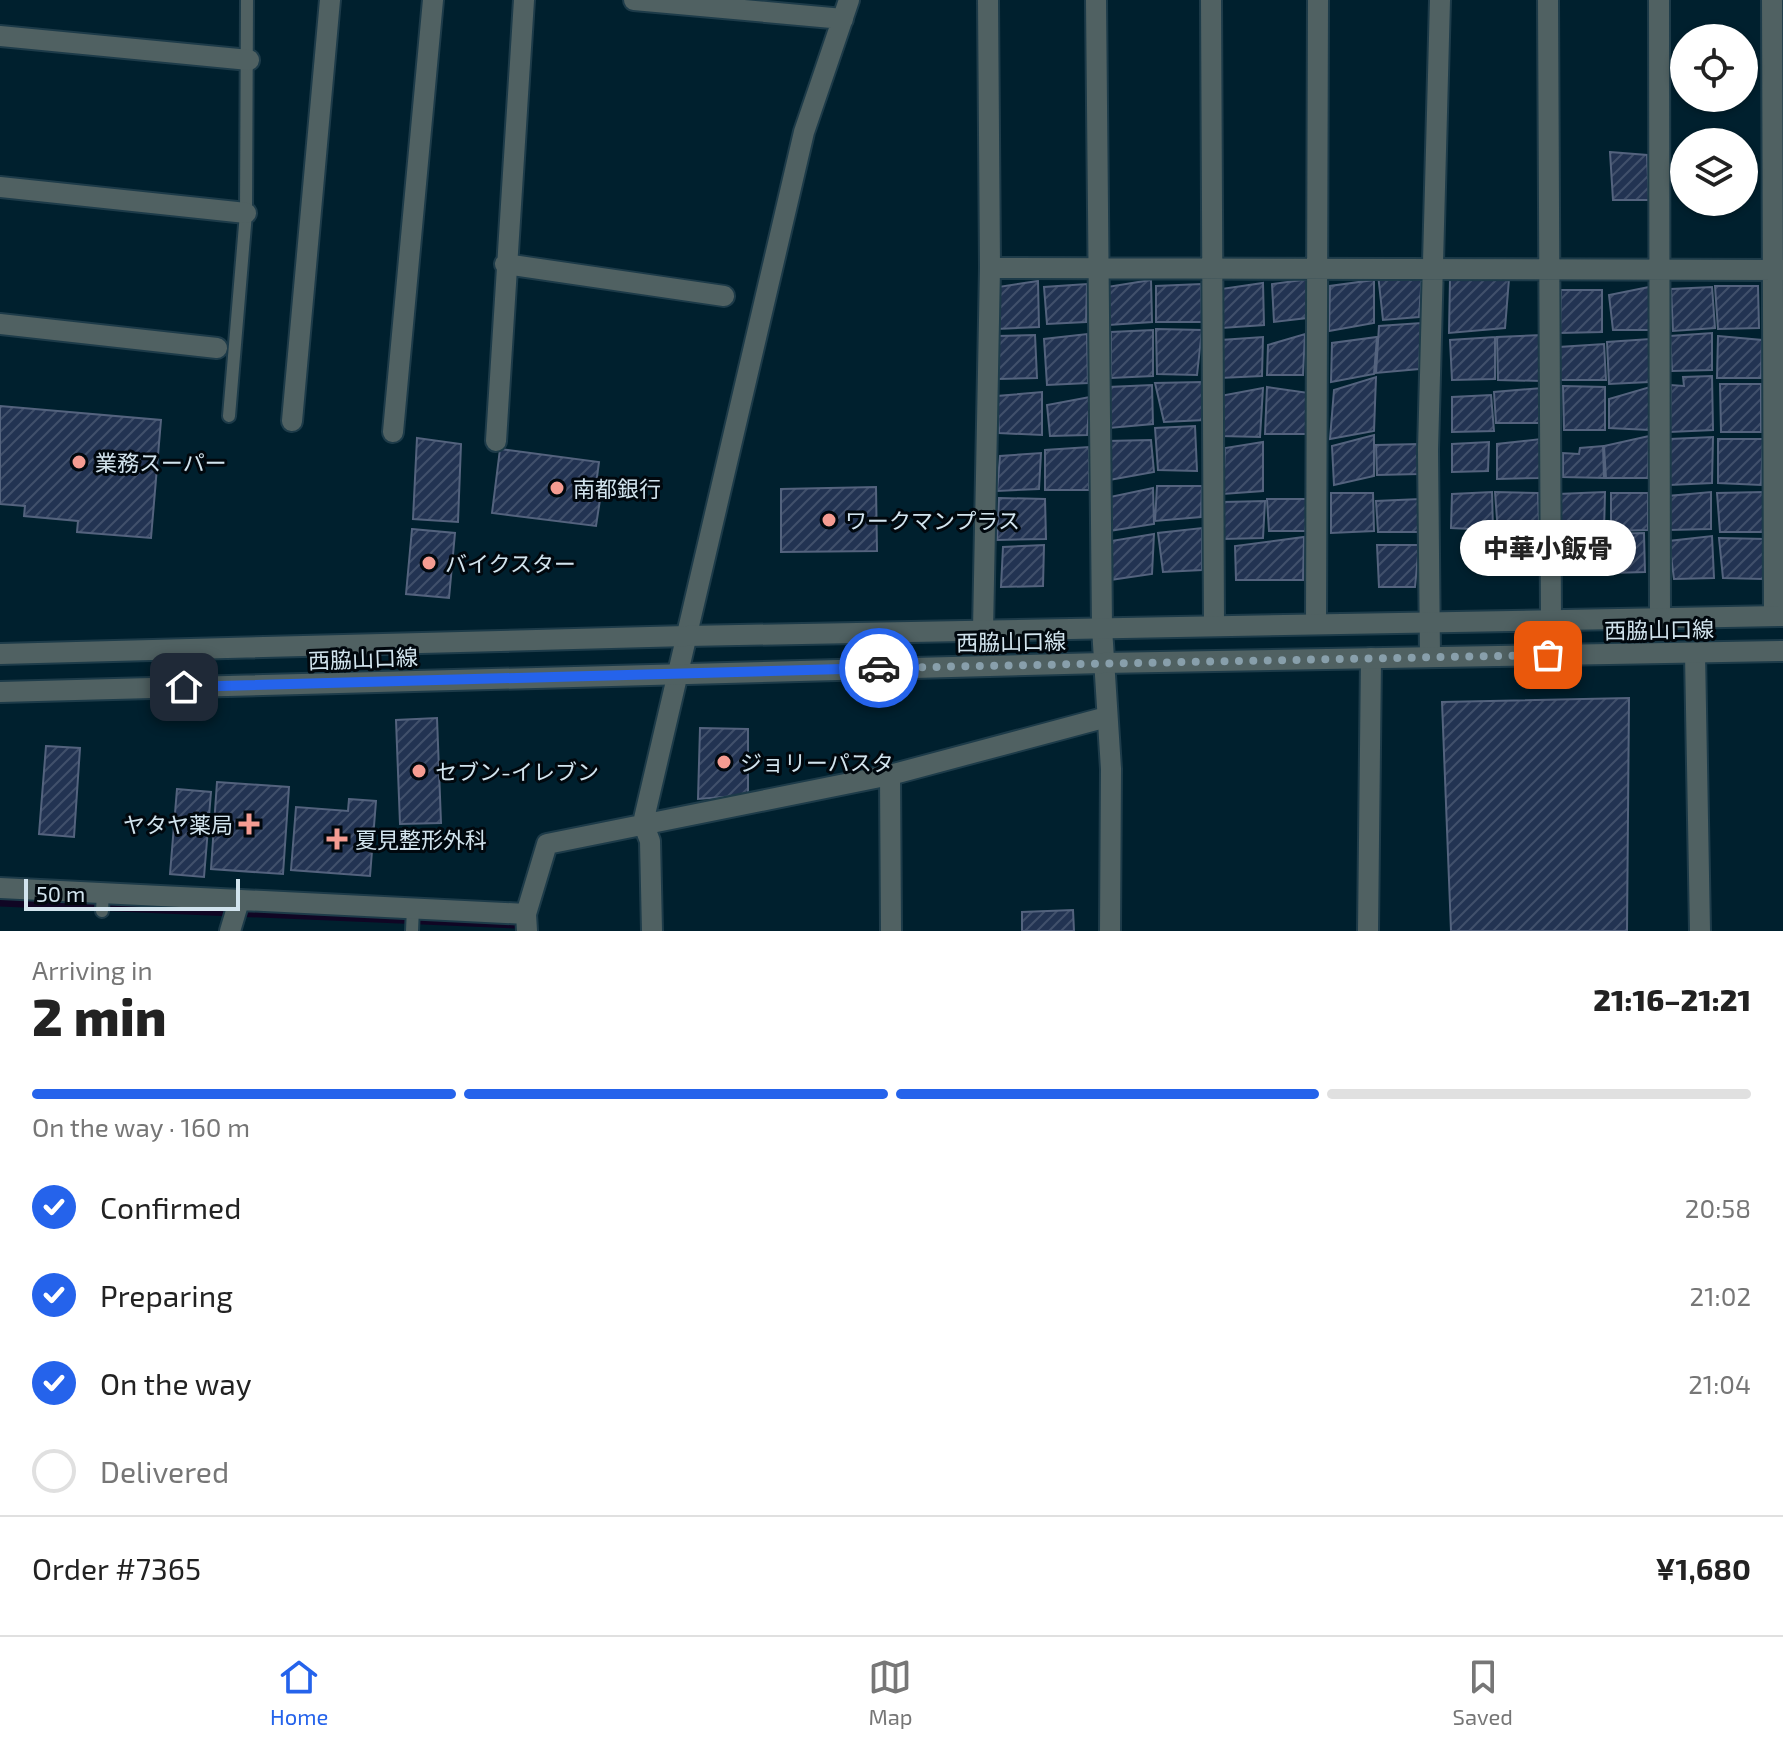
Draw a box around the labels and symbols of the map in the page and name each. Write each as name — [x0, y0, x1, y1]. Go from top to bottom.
place label: 業務スーパー — [95, 449, 227, 475]
marker: 業務スーパー — [70, 453, 88, 471]
place label: 南都銀行 — [573, 475, 661, 501]
marker: 南都銀行 — [548, 479, 566, 497]
place label: ワークマンプラス — [845, 507, 1020, 533]
marker: ワークマンプラス — [820, 511, 838, 529]
callout: 中華小飯骨 — [1460, 519, 1636, 575]
place label: バイクスター — [445, 550, 576, 576]
marker: バイクスター — [420, 554, 438, 572]
street label: 西脇山口線 — [1604, 615, 1714, 643]
pin — [1514, 621, 1582, 689]
street label: 西脇山口線 — [956, 627, 1066, 655]
courier — [839, 628, 919, 708]
street label: 西脇山口線 — [308, 643, 418, 673]
pin — [150, 653, 218, 721]
place label: ジョリーパスタ — [740, 749, 894, 775]
marker: ジョリーパスタ — [715, 753, 733, 771]
place label: セブン-イレブン — [435, 758, 599, 784]
marker: セブン-イレブン — [410, 762, 428, 780]
place label: ヤタヤ薬局 — [123, 811, 233, 837]
marker: ヤタヤ薬局 — [240, 815, 258, 833]
place label: 夏見整形外科 — [355, 826, 487, 852]
marker: 夏見整形外科 — [326, 828, 348, 850]
scale bar — [24, 875, 240, 911]

